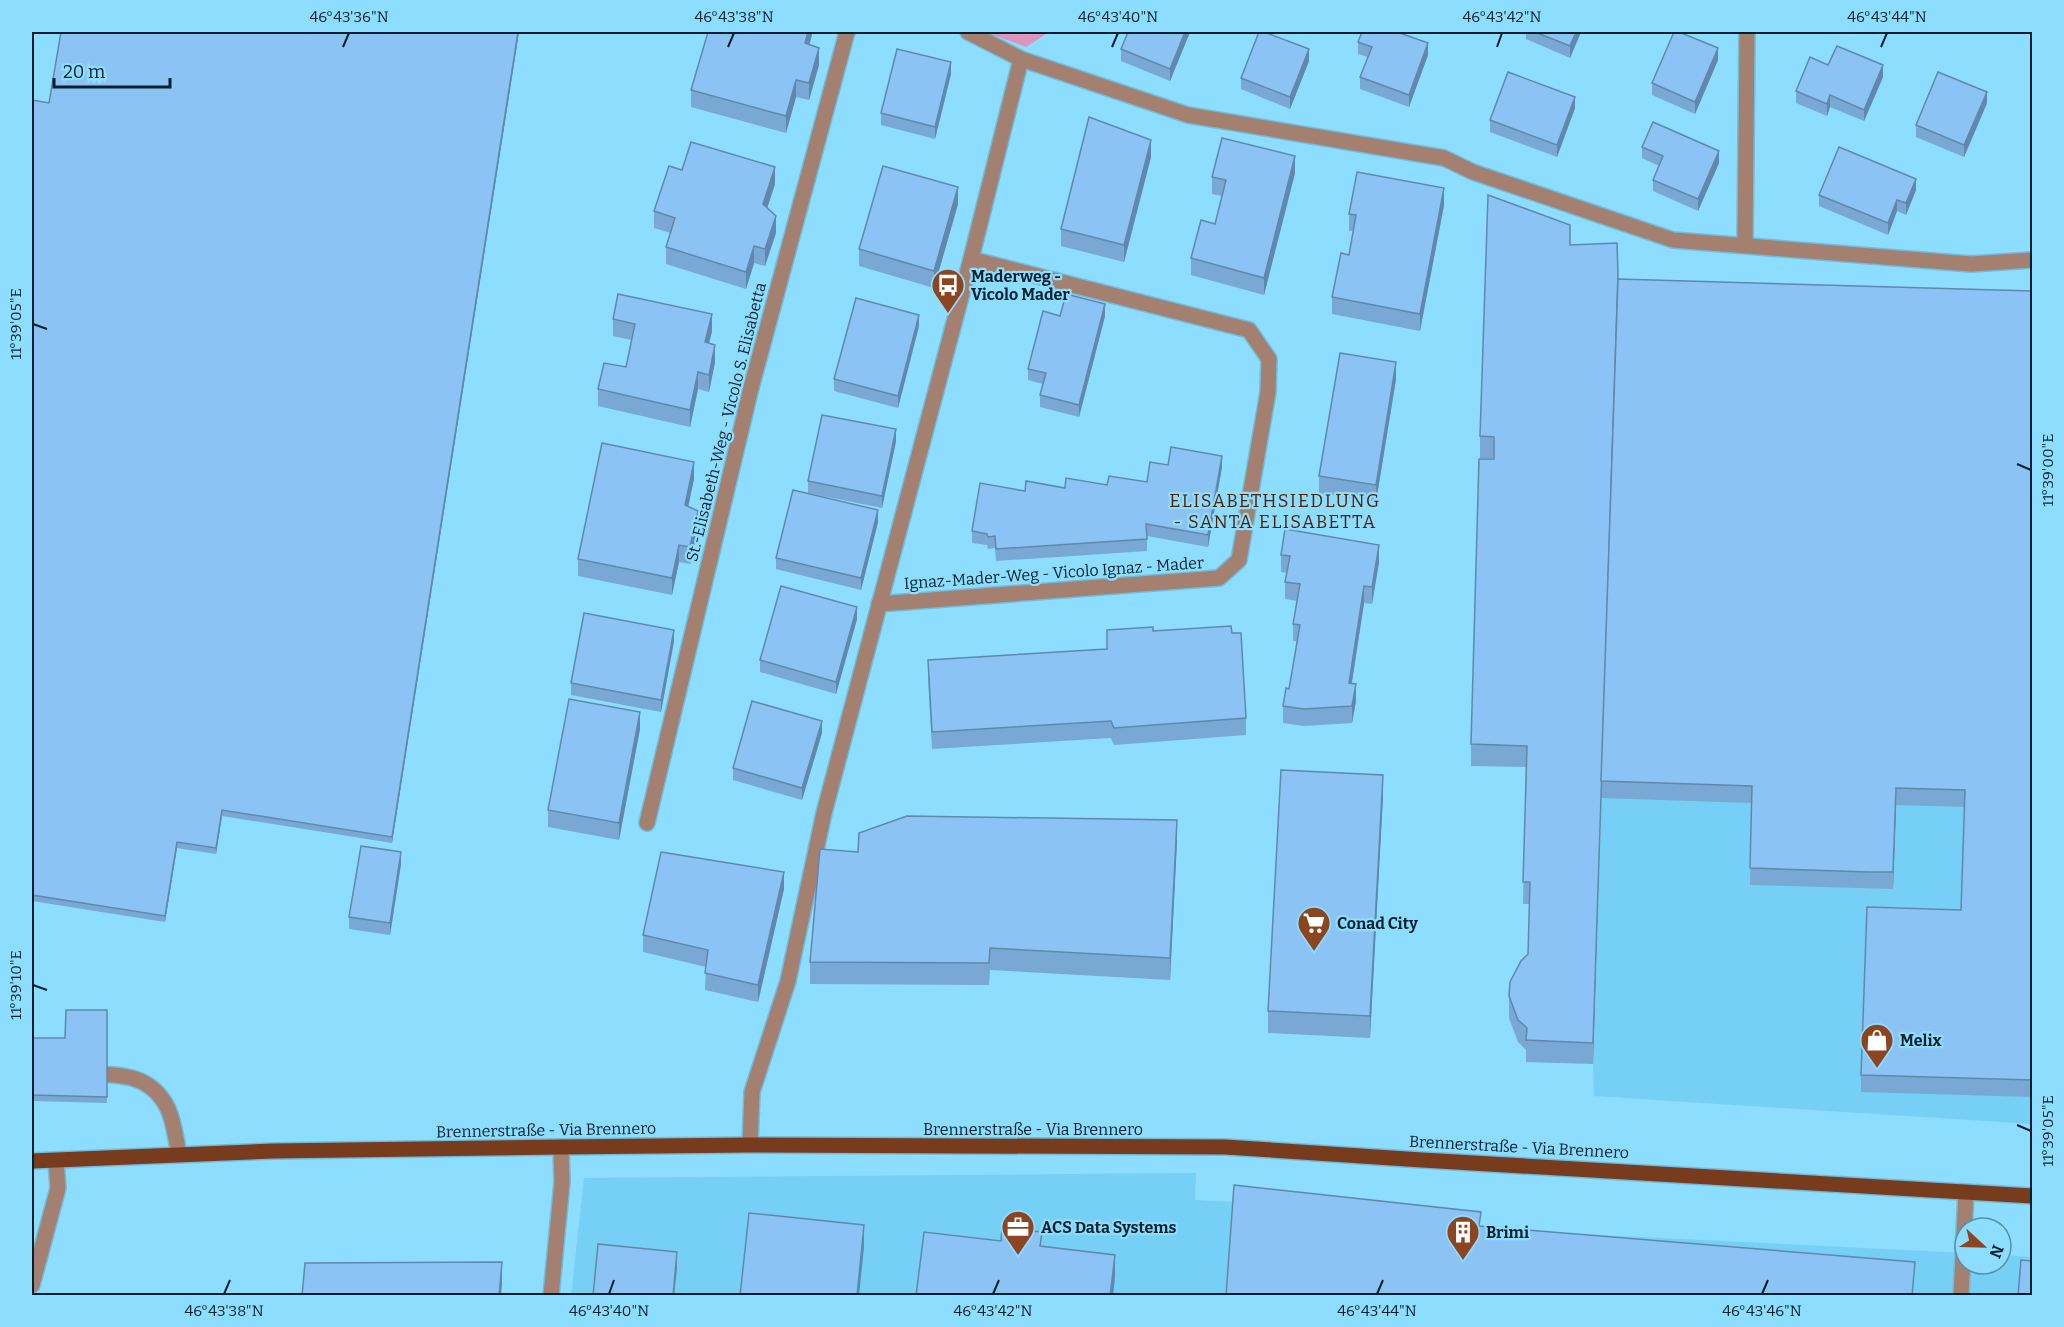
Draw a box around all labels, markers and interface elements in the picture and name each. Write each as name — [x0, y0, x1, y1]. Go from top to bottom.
text: 46°43'36"N — [309, 8, 389, 26]
text: 46°43'38"N — [694, 8, 774, 26]
text: 46°43'40"N — [1078, 8, 1158, 26]
text: 46°43'42"N — [1463, 8, 1542, 26]
text: 46°43'44"N — [1847, 8, 1927, 26]
scale bar — [54, 51, 170, 89]
text: 20 m — [63, 61, 105, 83]
bus stop icon: Maderweg - Vicolo Mader — [930, 267, 966, 314]
place label: Maderweg - Vicolo Mader — [971, 267, 1070, 304]
street label: St.-Elisabeth-Weg - Vicolo S. Elisabetta — [682, 280, 770, 564]
text: 11°39'05"E — [7, 288, 25, 360]
text: 11°39'00"E — [2039, 433, 2057, 507]
district label: ELISABETHSIEDLUNG - SANTA ELISABETTA — [1169, 490, 1381, 533]
street label: Ignaz-Mader-Weg - Vicolo Ignaz - Mader — [903, 553, 1205, 593]
supermarket icon: Conad City — [1296, 905, 1332, 952]
place label: Conad City — [1337, 914, 1418, 933]
text: 11°39'10"E — [7, 950, 25, 1020]
shop icon: Melix — [1859, 1022, 1895, 1069]
place label: Melix — [1900, 1031, 1942, 1050]
text: 11°39'05"E — [2039, 1095, 2057, 1167]
street label: Brennerstraße - Via Brennero — [436, 1119, 656, 1141]
street label: Brennerstraße - Via Brennero — [923, 1120, 1143, 1139]
street label: Brennerstraße - Via Brennero — [1409, 1132, 1629, 1162]
office icon: ACS Data Systems — [1000, 1209, 1036, 1256]
building icon: Brimi — [1445, 1214, 1481, 1261]
north arrow — [1953, 1216, 2013, 1276]
place label: ACS Data Systems — [1041, 1218, 1176, 1237]
place label: Brimi — [1486, 1223, 1529, 1242]
text: N — [1985, 1242, 2008, 1261]
text: 46°43'38"N — [184, 1302, 264, 1320]
text: 46°43'40"N — [569, 1302, 649, 1320]
text: 46°43'42"N — [954, 1302, 1033, 1320]
text: 46°43'44"N — [1337, 1302, 1417, 1320]
text: 46°43'46"N — [1722, 1302, 1802, 1320]

